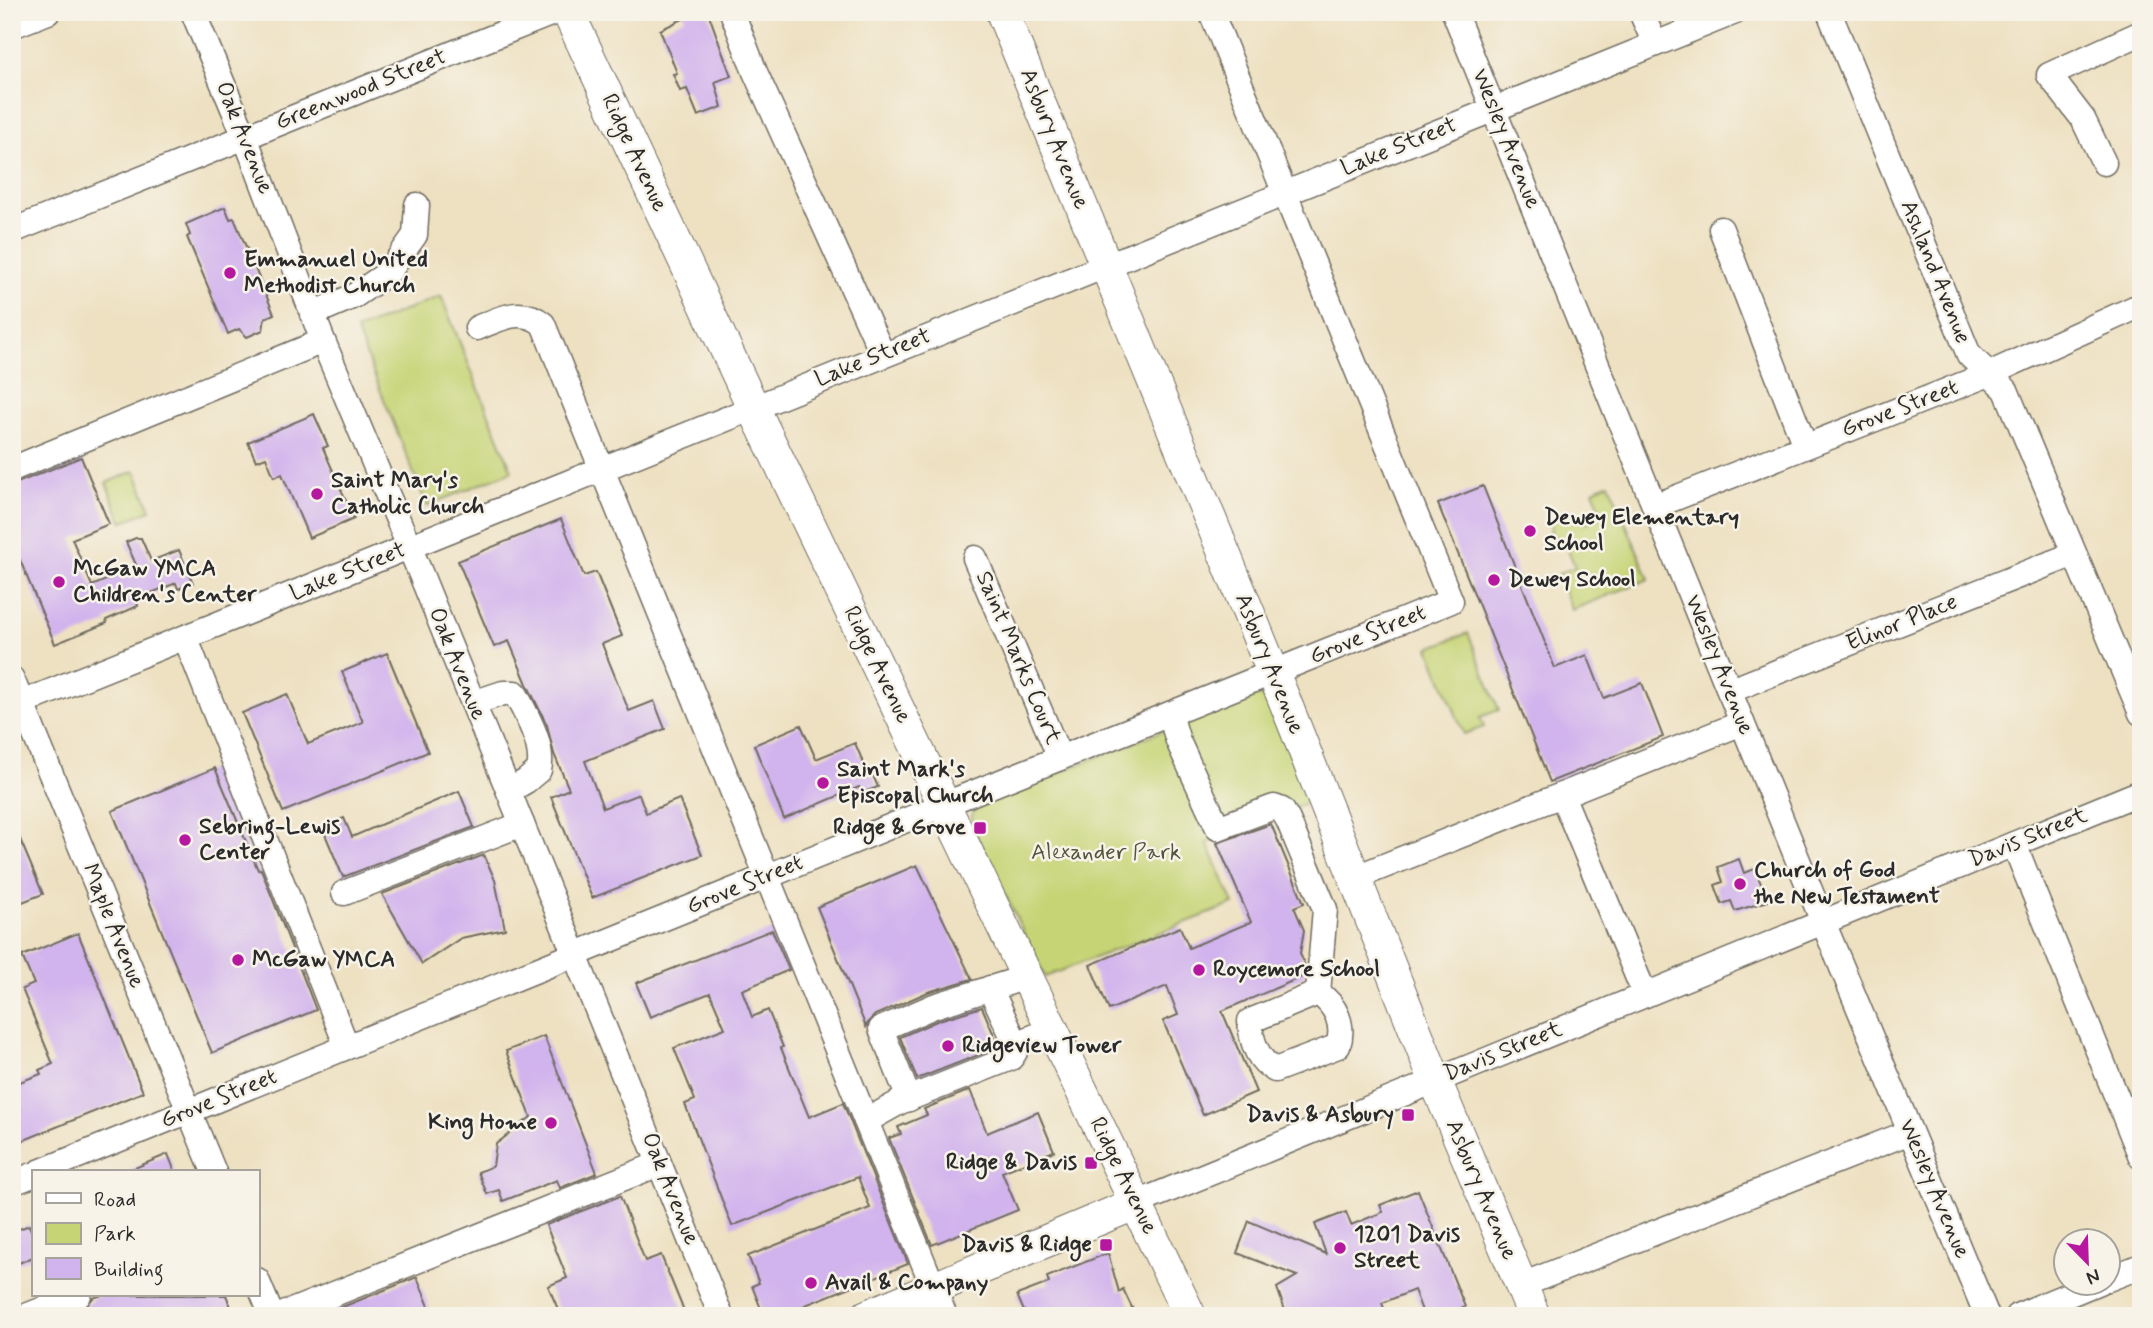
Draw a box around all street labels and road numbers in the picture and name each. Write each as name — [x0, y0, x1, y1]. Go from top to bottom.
street label: Greenwood Street — [271, 42, 451, 138]
street label: Asbury Avenue — [1012, 64, 1096, 214]
street label: Wesley Avenue — [1464, 65, 1548, 214]
street label: Oak Avenue — [208, 77, 280, 199]
street label: Ridge Avenue — [592, 89, 674, 218]
street label: Lake Street — [1337, 110, 1462, 184]
street label: Ashland Avenue — [1893, 196, 1977, 348]
street label: Lake Street — [811, 321, 936, 395]
street label: Grove Street — [1837, 373, 1963, 445]
street label: Lake Street — [286, 535, 411, 609]
street label: Saint Marks Court — [968, 567, 1068, 750]
street label: Elinor Place — [1842, 587, 1962, 659]
street label: Asbury Avenue — [1227, 589, 1311, 739]
street label: Wesley Avenue — [1677, 591, 1761, 740]
street label: Grove Street — [1305, 598, 1431, 672]
street label: Ridge Avenue — [834, 601, 918, 730]
street label: Oak Avenue — [421, 603, 493, 725]
street label: Davis Street — [1964, 800, 2092, 875]
street label: Grove Street — [682, 848, 808, 922]
street label: Maple Avenue — [74, 859, 152, 993]
street label: Davis Street — [1439, 1014, 1567, 1089]
street label: Grove Street — [156, 1062, 282, 1136]
street label: Ridge Avenue — [1080, 1112, 1164, 1241]
street label: Asbury Avenue — [1438, 1115, 1524, 1265]
street label: Wesley Avenue — [1891, 1115, 1977, 1263]
street label: Oak Avenue — [634, 1128, 706, 1250]

